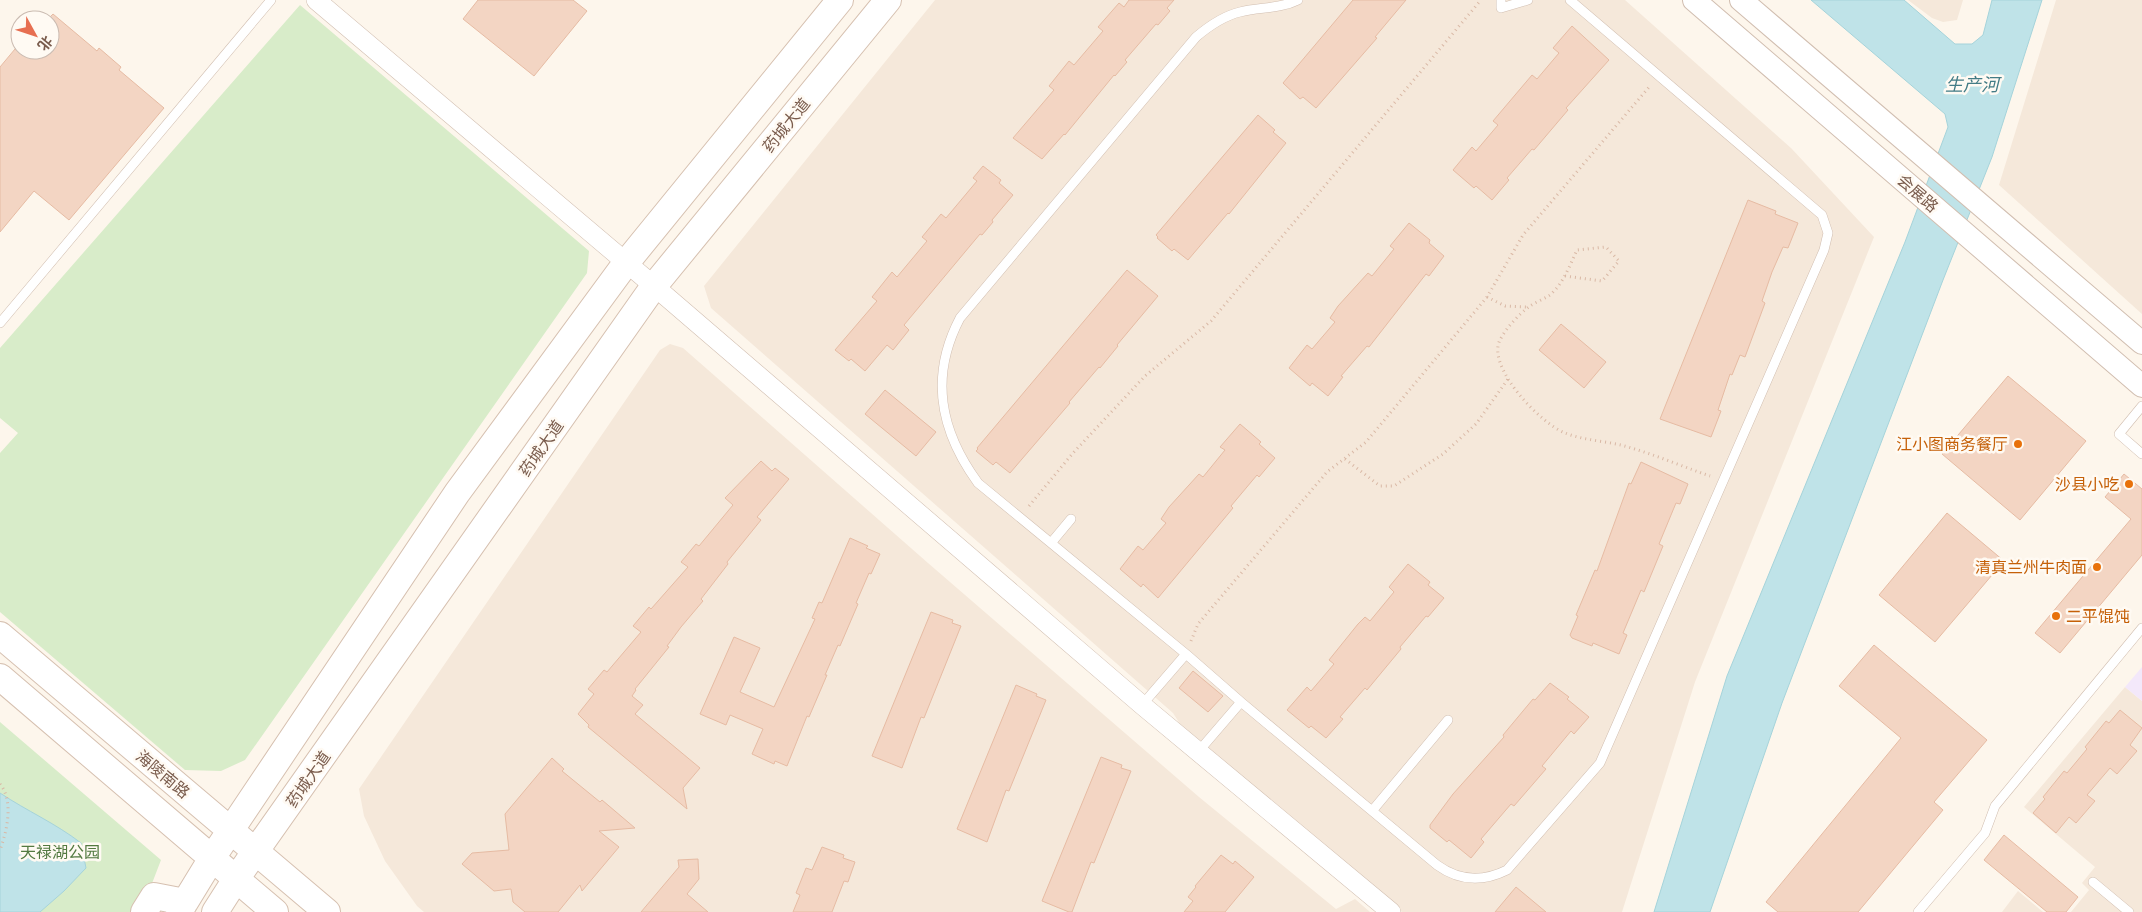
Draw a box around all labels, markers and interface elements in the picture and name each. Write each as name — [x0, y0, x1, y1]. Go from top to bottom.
north arrow — [10, 10, 60, 60]
text: 北 — [33, 32, 56, 55]
water label: 生产河 — [1945, 73, 2002, 97]
street label: 药城大道 — [758, 94, 815, 157]
street label: 会展路 — [1892, 170, 1943, 218]
street label: 药城大道 — [514, 416, 569, 481]
place label: 江小图商务餐厅 — [1896, 434, 2008, 456]
marker: 江小图商务餐厅 — [2012, 438, 2024, 450]
place label: 沙县小吃 — [2055, 474, 2119, 496]
marker: 沙县小吃 — [2123, 478, 2135, 490]
place label: 清真兰州牛肉面 — [1975, 557, 2087, 579]
marker: 清真兰州牛肉面 — [2091, 561, 2103, 573]
place label: 二平馄饨 — [2066, 606, 2130, 628]
marker: 二平馄饨 — [2050, 610, 2062, 622]
street label: 海陵南路 — [131, 746, 194, 804]
street label: 药城大道 — [281, 747, 336, 812]
park label: 天禄湖公园 — [20, 842, 100, 864]

